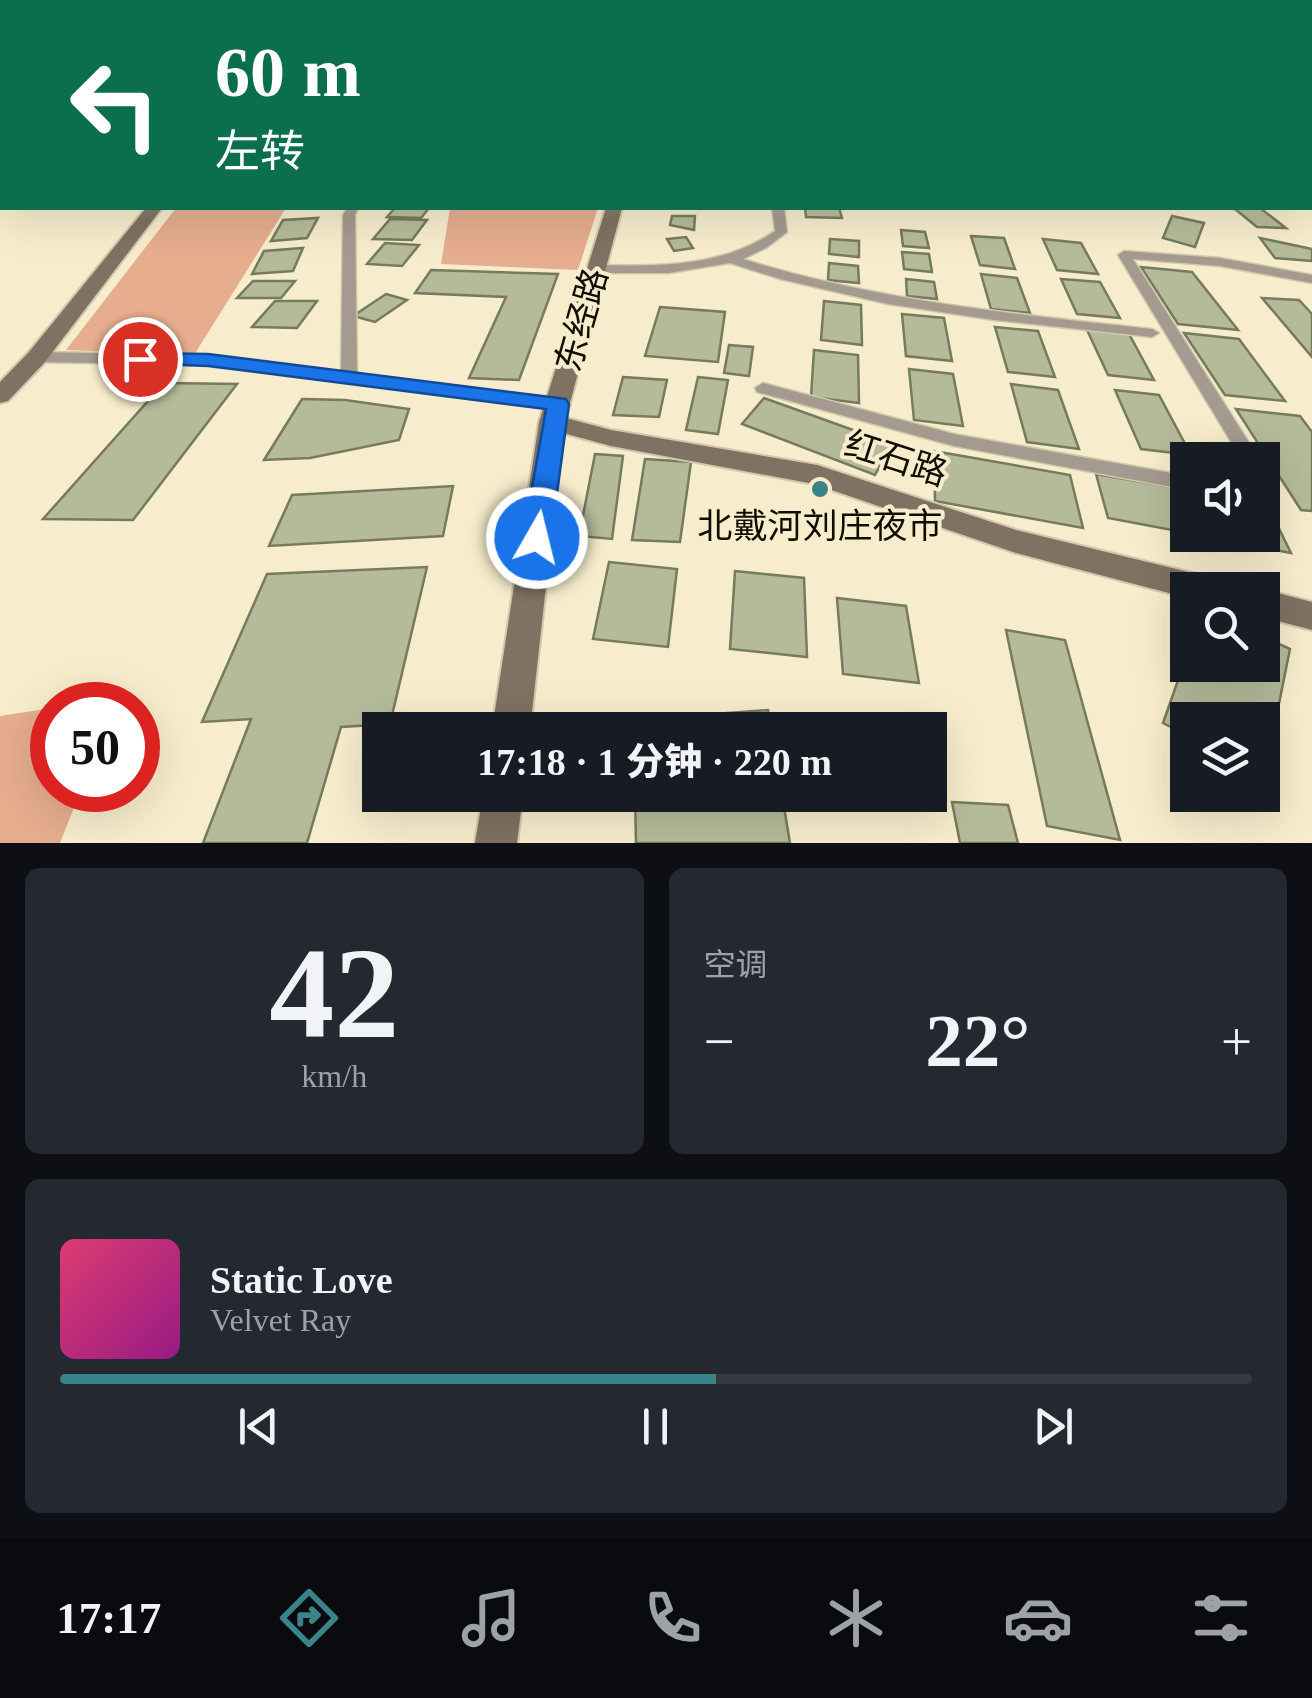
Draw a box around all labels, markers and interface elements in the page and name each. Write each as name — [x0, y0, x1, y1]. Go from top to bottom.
text: 60 m — [215, 34, 361, 111]
icon: left — [50, 40, 180, 170]
text: 左转 — [215, 127, 305, 177]
street label: 东经路 — [549, 264, 615, 376]
pin — [98, 317, 183, 402]
icon: arrive — [113, 332, 168, 387]
street label: 红石路 — [840, 424, 952, 494]
map controls — [1170, 442, 1280, 812]
button: sound — [1170, 442, 1280, 552]
marker: 北戴河刘庄夜市 — [809, 478, 831, 500]
position arrow — [485, 486, 589, 590]
place label: 北戴河刘庄夜市 — [697, 507, 943, 546]
button: search — [1170, 572, 1280, 682]
speed limit sign: 50 — [30, 682, 160, 812]
button: layers — [1170, 702, 1280, 812]
text: 17:18 · 1 分钟 · 220 m — [477, 741, 832, 783]
text: 42 — [269, 921, 399, 1065]
text: 空调 — [704, 947, 768, 983]
text: 22° — [925, 999, 1030, 1082]
text: − — [704, 1011, 735, 1072]
text: + — [1221, 1011, 1252, 1072]
text: km/h — [301, 1058, 367, 1094]
text: Static Love — [210, 1259, 393, 1301]
text: Velvet Ray — [210, 1302, 351, 1338]
icon: previous — [231, 1399, 286, 1454]
icon: pause — [628, 1399, 683, 1454]
icon: next — [1026, 1399, 1081, 1454]
icon: directions — [274, 1583, 344, 1653]
icon: music — [456, 1583, 526, 1653]
icon: phone — [638, 1583, 708, 1653]
icon: climate — [821, 1583, 891, 1653]
icon: car — [1003, 1583, 1073, 1653]
icon: filters — [1186, 1583, 1256, 1653]
text: 17:17 — [56, 1593, 161, 1643]

